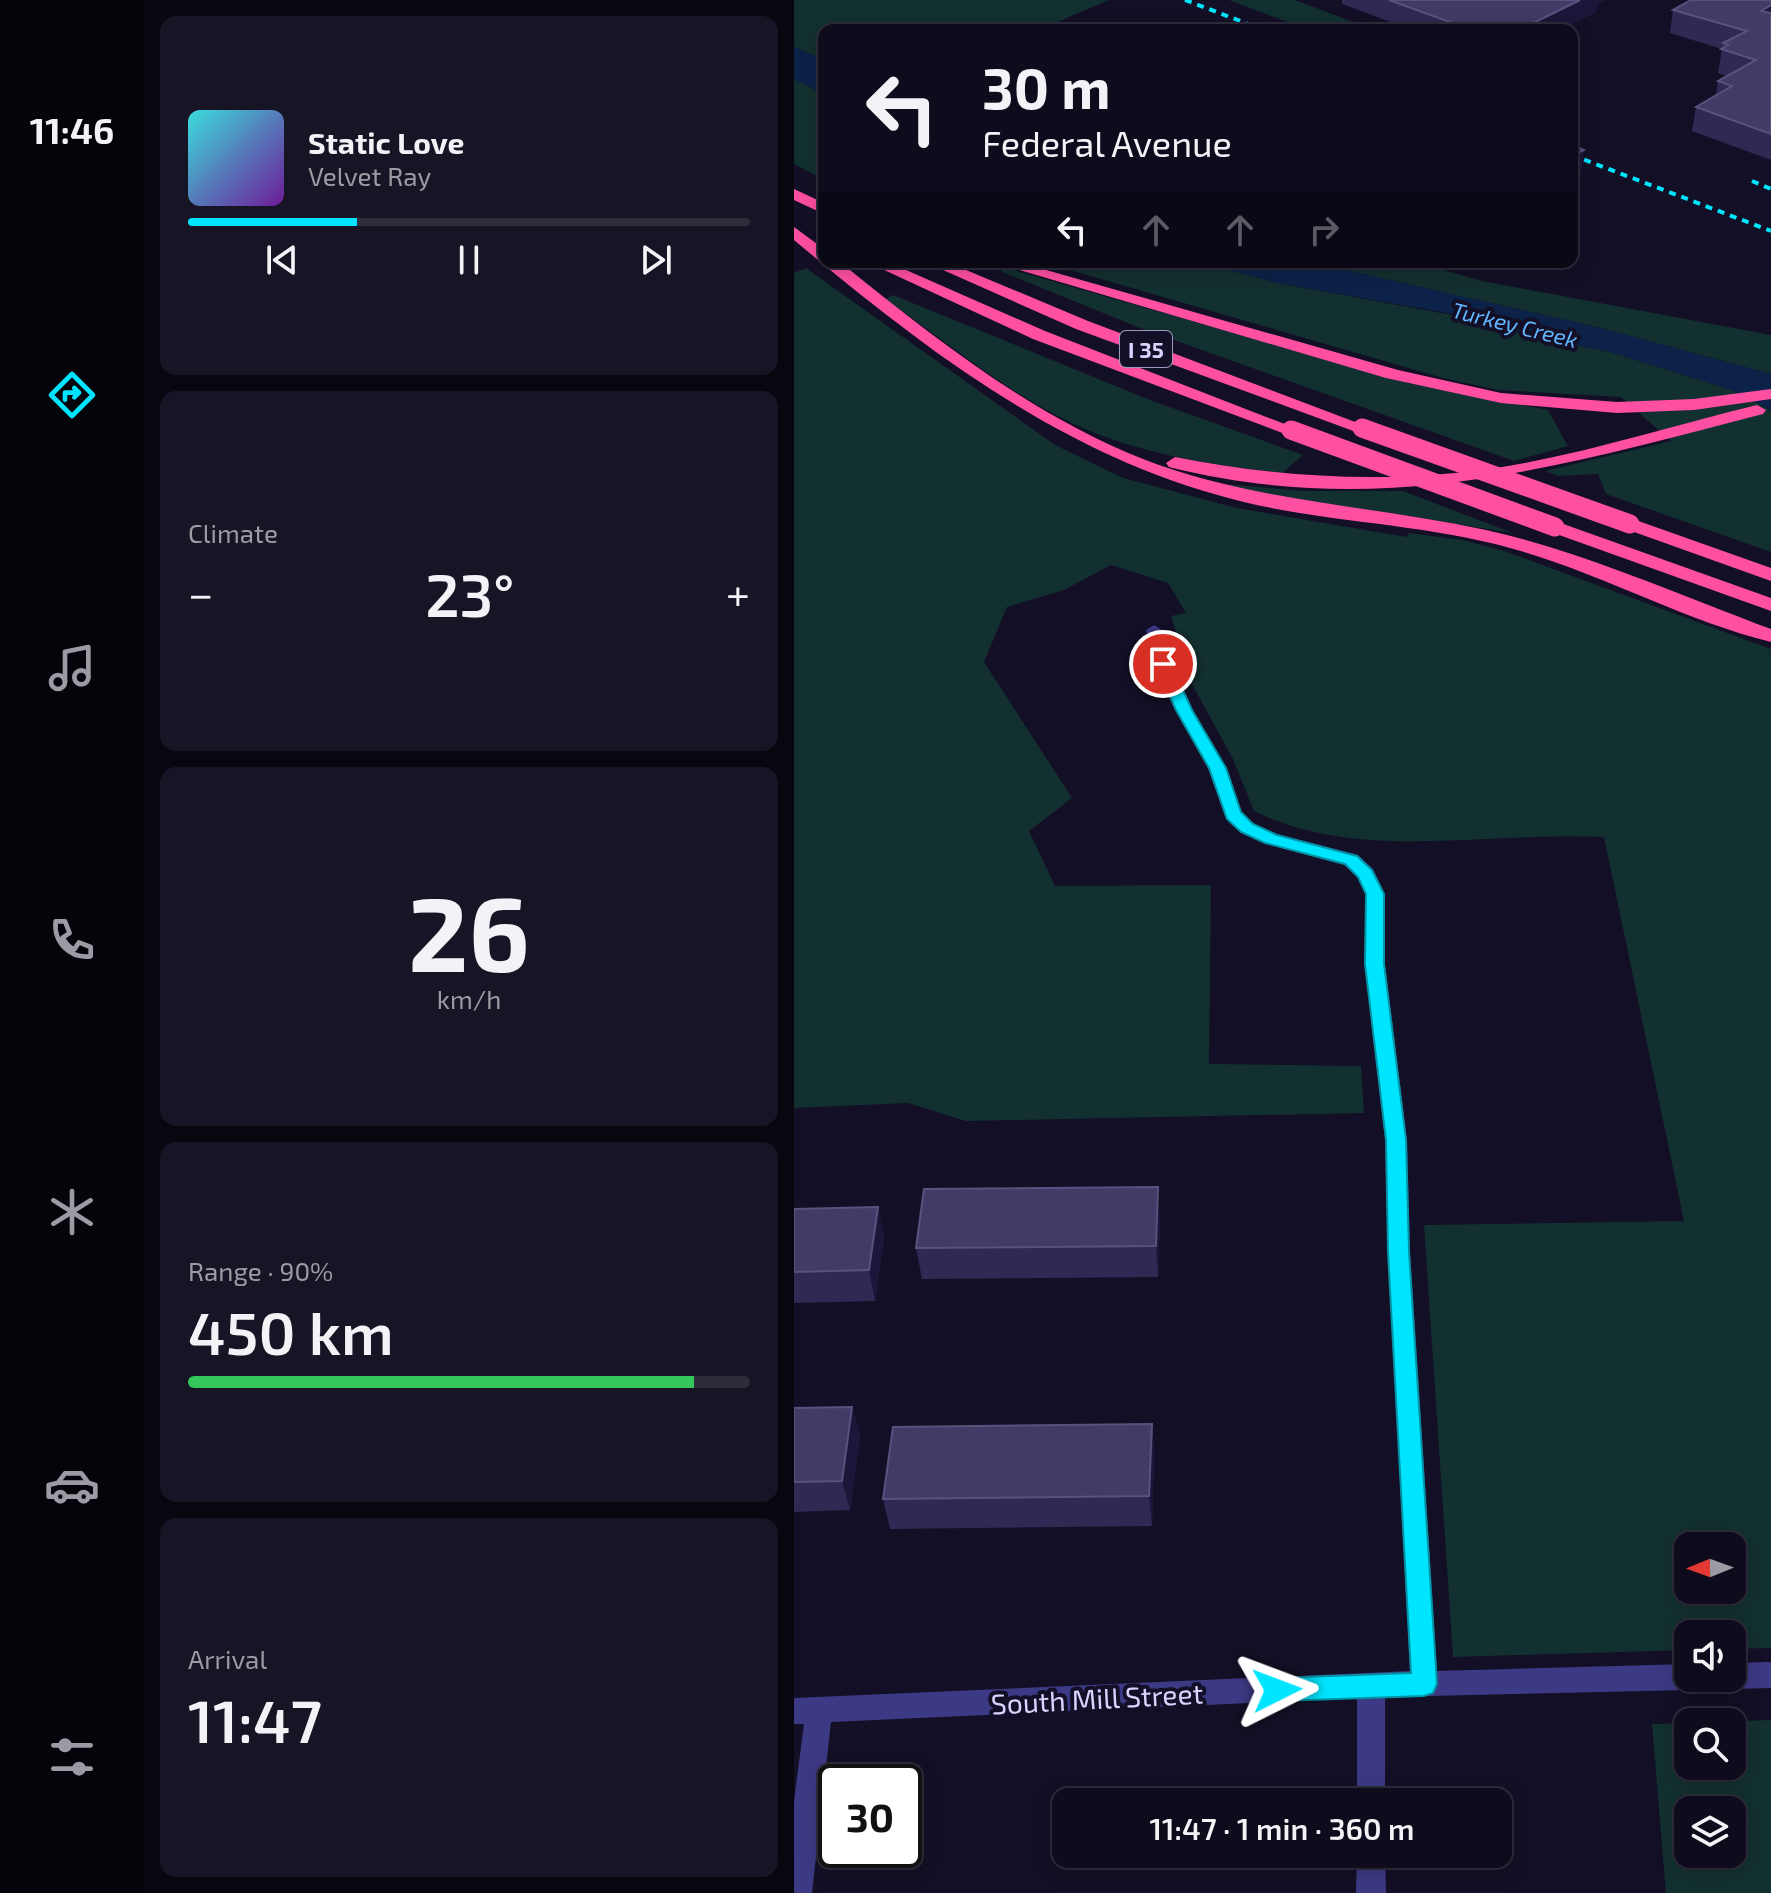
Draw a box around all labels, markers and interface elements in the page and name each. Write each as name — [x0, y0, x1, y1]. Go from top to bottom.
text: 30 m — [982, 53, 1111, 120]
icon: left — [850, 56, 954, 160]
text: 11:46 — [30, 108, 114, 151]
text: Federal Avenue — [982, 121, 1232, 164]
text: Static Love — [308, 124, 464, 160]
text: Velvet Ray — [308, 160, 431, 191]
icon: left — [1050, 208, 1094, 252]
icon: ahead — [1134, 208, 1178, 252]
icon: ahead — [1218, 208, 1262, 252]
icon: right — [1302, 208, 1346, 252]
icon: previous — [260, 238, 304, 282]
icon: pause — [447, 238, 491, 282]
icon: next — [634, 238, 678, 282]
water label: Turkey Creek — [1449, 296, 1580, 353]
road number: I 35 — [1120, 331, 1172, 367]
icon: directions — [44, 367, 100, 423]
text: Climate — [188, 517, 278, 548]
text: 23° — [425, 557, 514, 629]
text: − — [188, 566, 214, 619]
text: + — [726, 566, 750, 619]
pin — [1129, 630, 1197, 698]
icon: music — [44, 640, 100, 696]
icon: arrive — [1141, 642, 1185, 686]
text: 26 — [408, 868, 530, 993]
icon: phone — [44, 912, 100, 968]
text: km/h — [437, 983, 501, 1014]
icon: climate — [44, 1184, 100, 1240]
text: Range · 90% — [188, 1255, 333, 1286]
text: 450 km — [188, 1295, 394, 1367]
icon: car — [44, 1457, 100, 1513]
north arrow — [1674, 1532, 1746, 1604]
map controls — [1674, 1532, 1746, 1868]
button: sound — [1674, 1620, 1746, 1692]
text: Arrival — [188, 1643, 267, 1674]
position arrow — [1235, 1648, 1319, 1732]
street label: South Mill Street — [990, 1675, 1204, 1721]
text: 11:47 — [188, 1683, 322, 1755]
button: search — [1674, 1708, 1746, 1780]
icon: filters — [44, 1729, 100, 1785]
speed limit sign: 30 — [818, 1764, 922, 1868]
button: layers — [1674, 1796, 1746, 1868]
text: 11:47 · 1 min · 360 m — [1150, 1810, 1414, 1846]

